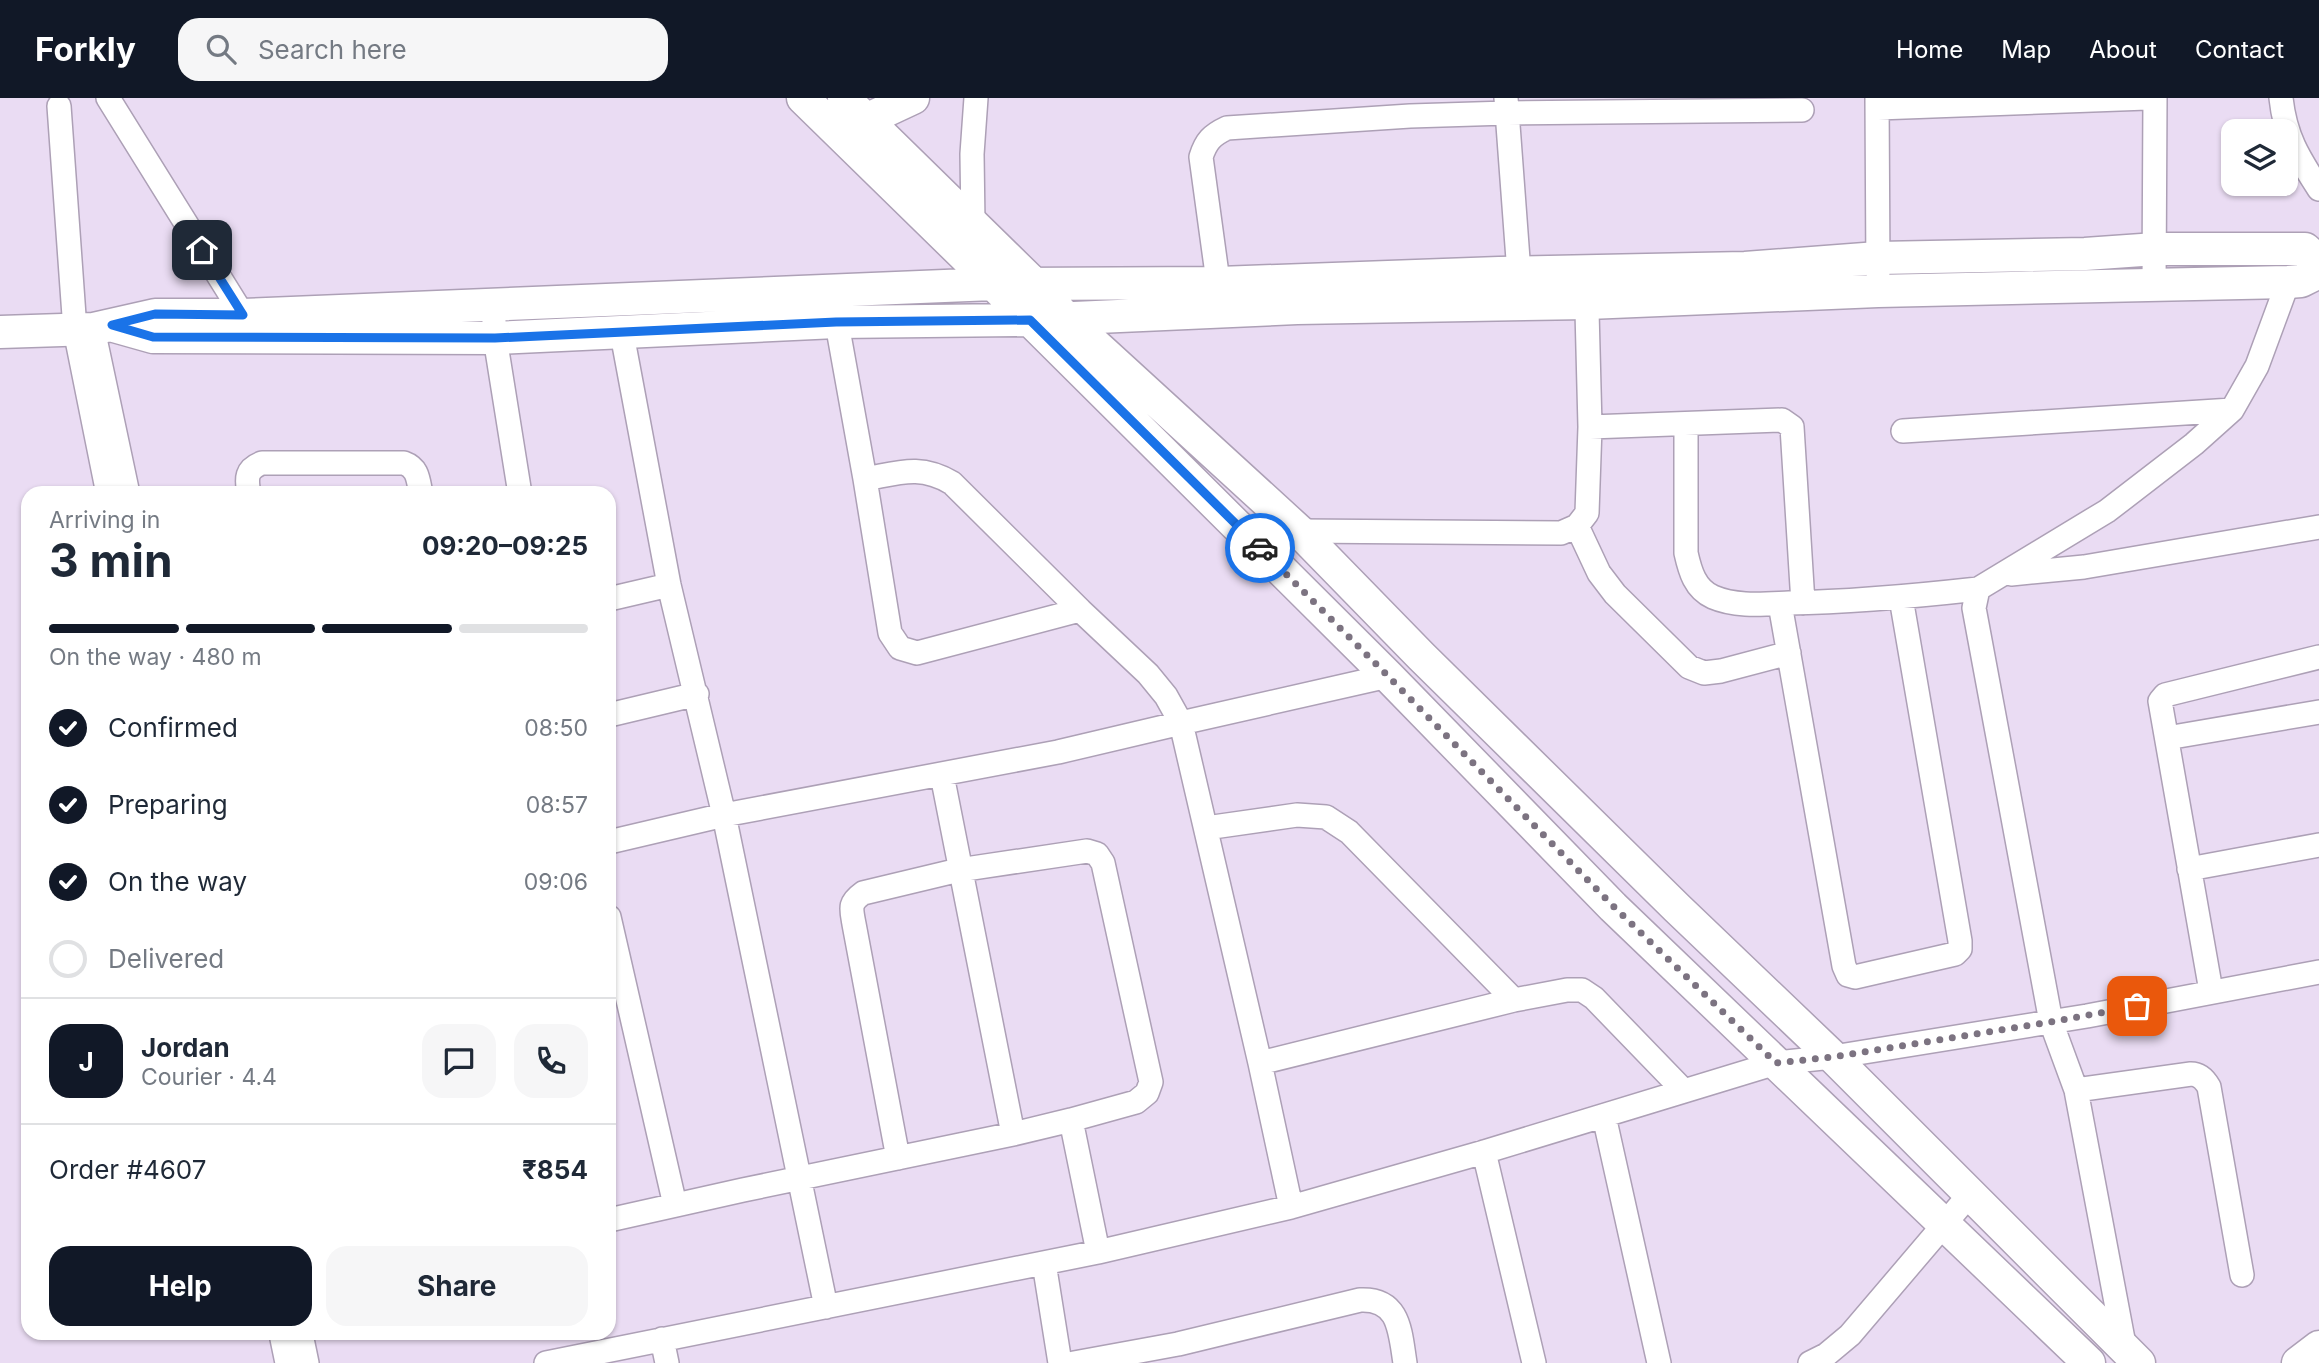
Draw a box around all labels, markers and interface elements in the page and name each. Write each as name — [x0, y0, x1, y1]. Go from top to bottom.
search box — [178, 18, 668, 81]
text: Forkly — [35, 29, 136, 69]
icon: search — [202, 30, 240, 68]
text: Search here — [258, 34, 407, 65]
text: Home — [1896, 35, 1963, 64]
text: Map — [2001, 35, 2051, 64]
text: About — [2089, 35, 2157, 64]
text: Contact — [2195, 35, 2284, 64]
map controls — [2221, 119, 2298, 196]
button: layers — [2221, 119, 2298, 196]
pin — [172, 220, 232, 280]
icon: home — [183, 231, 221, 269]
text: Arriving in — [49, 506, 160, 534]
courier — [1225, 513, 1295, 583]
icon: car — [1241, 529, 1279, 567]
text: 09:20–09:25 — [422, 530, 588, 561]
text: 3 min — [49, 532, 173, 588]
text: On the way · 480 m — [49, 643, 262, 671]
icon: check — [49, 709, 87, 747]
text: Confirmed — [108, 712, 238, 743]
text: 08:50 — [524, 714, 588, 742]
icon: check — [49, 786, 87, 824]
text: Preparing — [108, 789, 228, 820]
text: 08:57 — [526, 791, 588, 819]
icon: check — [49, 863, 87, 901]
text: On the way — [108, 866, 247, 897]
text: 09:06 — [524, 868, 588, 896]
text: Delivered — [108, 943, 224, 974]
pin — [2107, 976, 2167, 1036]
icon: bag — [2118, 987, 2156, 1025]
button: chat — [422, 1024, 496, 1098]
button: phone — [514, 1024, 588, 1098]
text: Jordan — [141, 1032, 230, 1063]
text: J — [78, 1046, 94, 1077]
text: Courier · 4.4 — [141, 1063, 277, 1091]
text: Order #4607 — [49, 1154, 206, 1185]
text: ₹854 — [522, 1154, 588, 1185]
button: Help — [49, 1246, 312, 1326]
button: Share — [326, 1246, 588, 1326]

